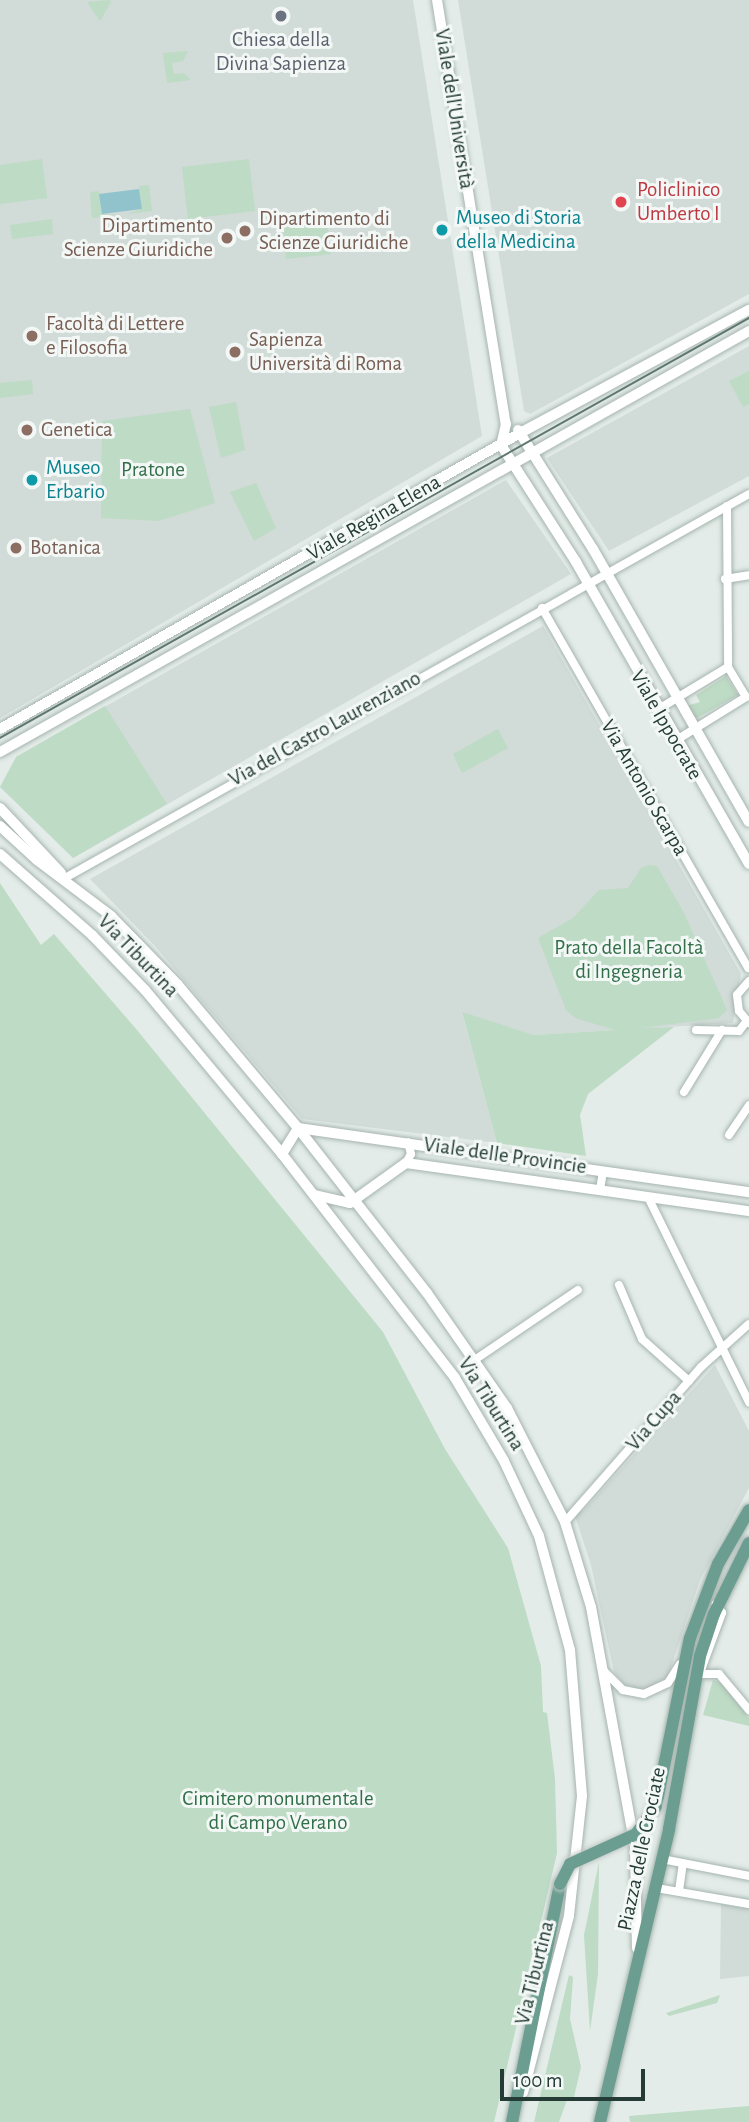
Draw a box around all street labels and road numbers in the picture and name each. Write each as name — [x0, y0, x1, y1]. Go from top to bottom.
street label: Viale dell'Università — [429, 27, 479, 191]
street label: Viale Regina Elena — [303, 470, 445, 566]
street label: Via del Castro Laurenziano — [225, 666, 425, 792]
street label: Viale Ippocrate — [624, 666, 708, 784]
street label: Via Antonio Scarpa — [595, 715, 693, 861]
street label: Via Tiburtina — [92, 909, 184, 1003]
street label: Viale delle Provincie — [422, 1132, 588, 1180]
street label: Via Tiburtina — [452, 1352, 530, 1456]
street label: Via Cupa — [621, 1386, 687, 1456]
street label: Piazza delle Crociate — [612, 1765, 672, 1933]
street label: Via Tiburtina — [510, 1919, 560, 2027]

